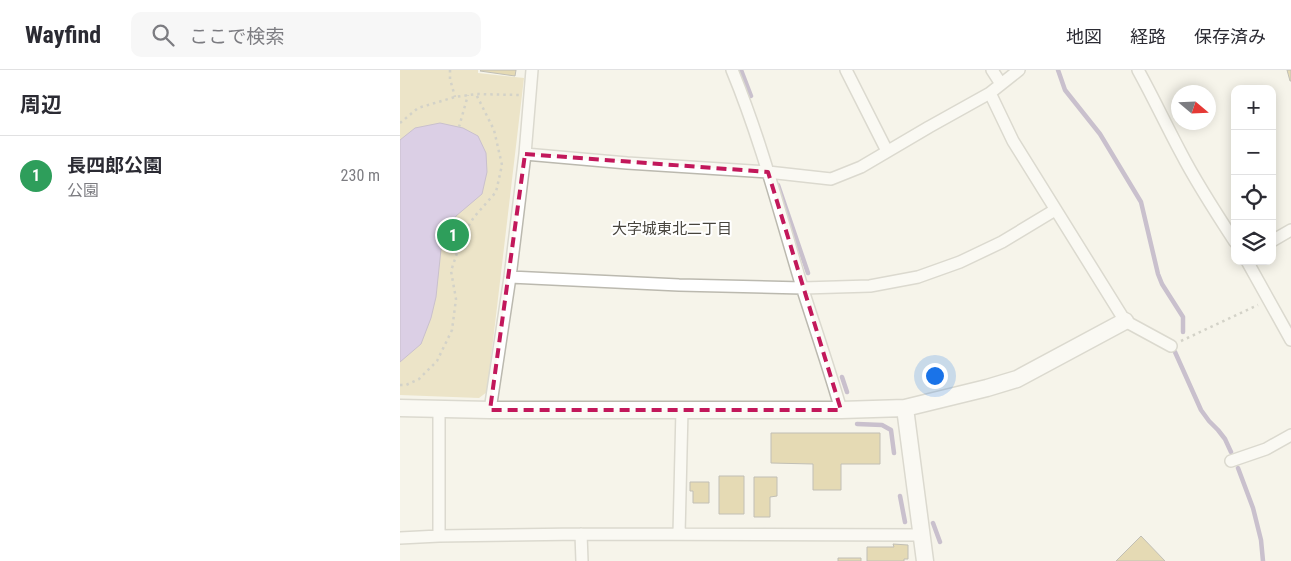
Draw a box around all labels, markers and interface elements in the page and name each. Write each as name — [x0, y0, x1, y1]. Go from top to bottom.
search box — [131, 12, 481, 57]
text: Wayfind — [25, 21, 101, 49]
icon: search — [149, 21, 177, 49]
text: ここで検索 — [189, 25, 284, 48]
text: 地図 — [1066, 26, 1102, 47]
text: 経路 — [1130, 26, 1166, 47]
text: 保存済み — [1194, 26, 1266, 47]
north arrow — [1171, 85, 1216, 130]
map controls — [1231, 85, 1276, 265]
button: + — [1231, 85, 1276, 130]
text: 周辺 — [20, 93, 62, 117]
button: − — [1231, 130, 1276, 175]
text: 長四郎公園 — [67, 154, 162, 177]
text: 1 — [32, 166, 40, 185]
text: 230 m — [341, 166, 380, 185]
button: locate — [1231, 175, 1276, 220]
text: 公園 — [67, 181, 99, 200]
pin: 1 — [437, 216, 469, 254]
district label: 大字城東北二丁目 — [612, 220, 732, 238]
button: layers — [1231, 220, 1276, 265]
your location — [922, 363, 948, 389]

